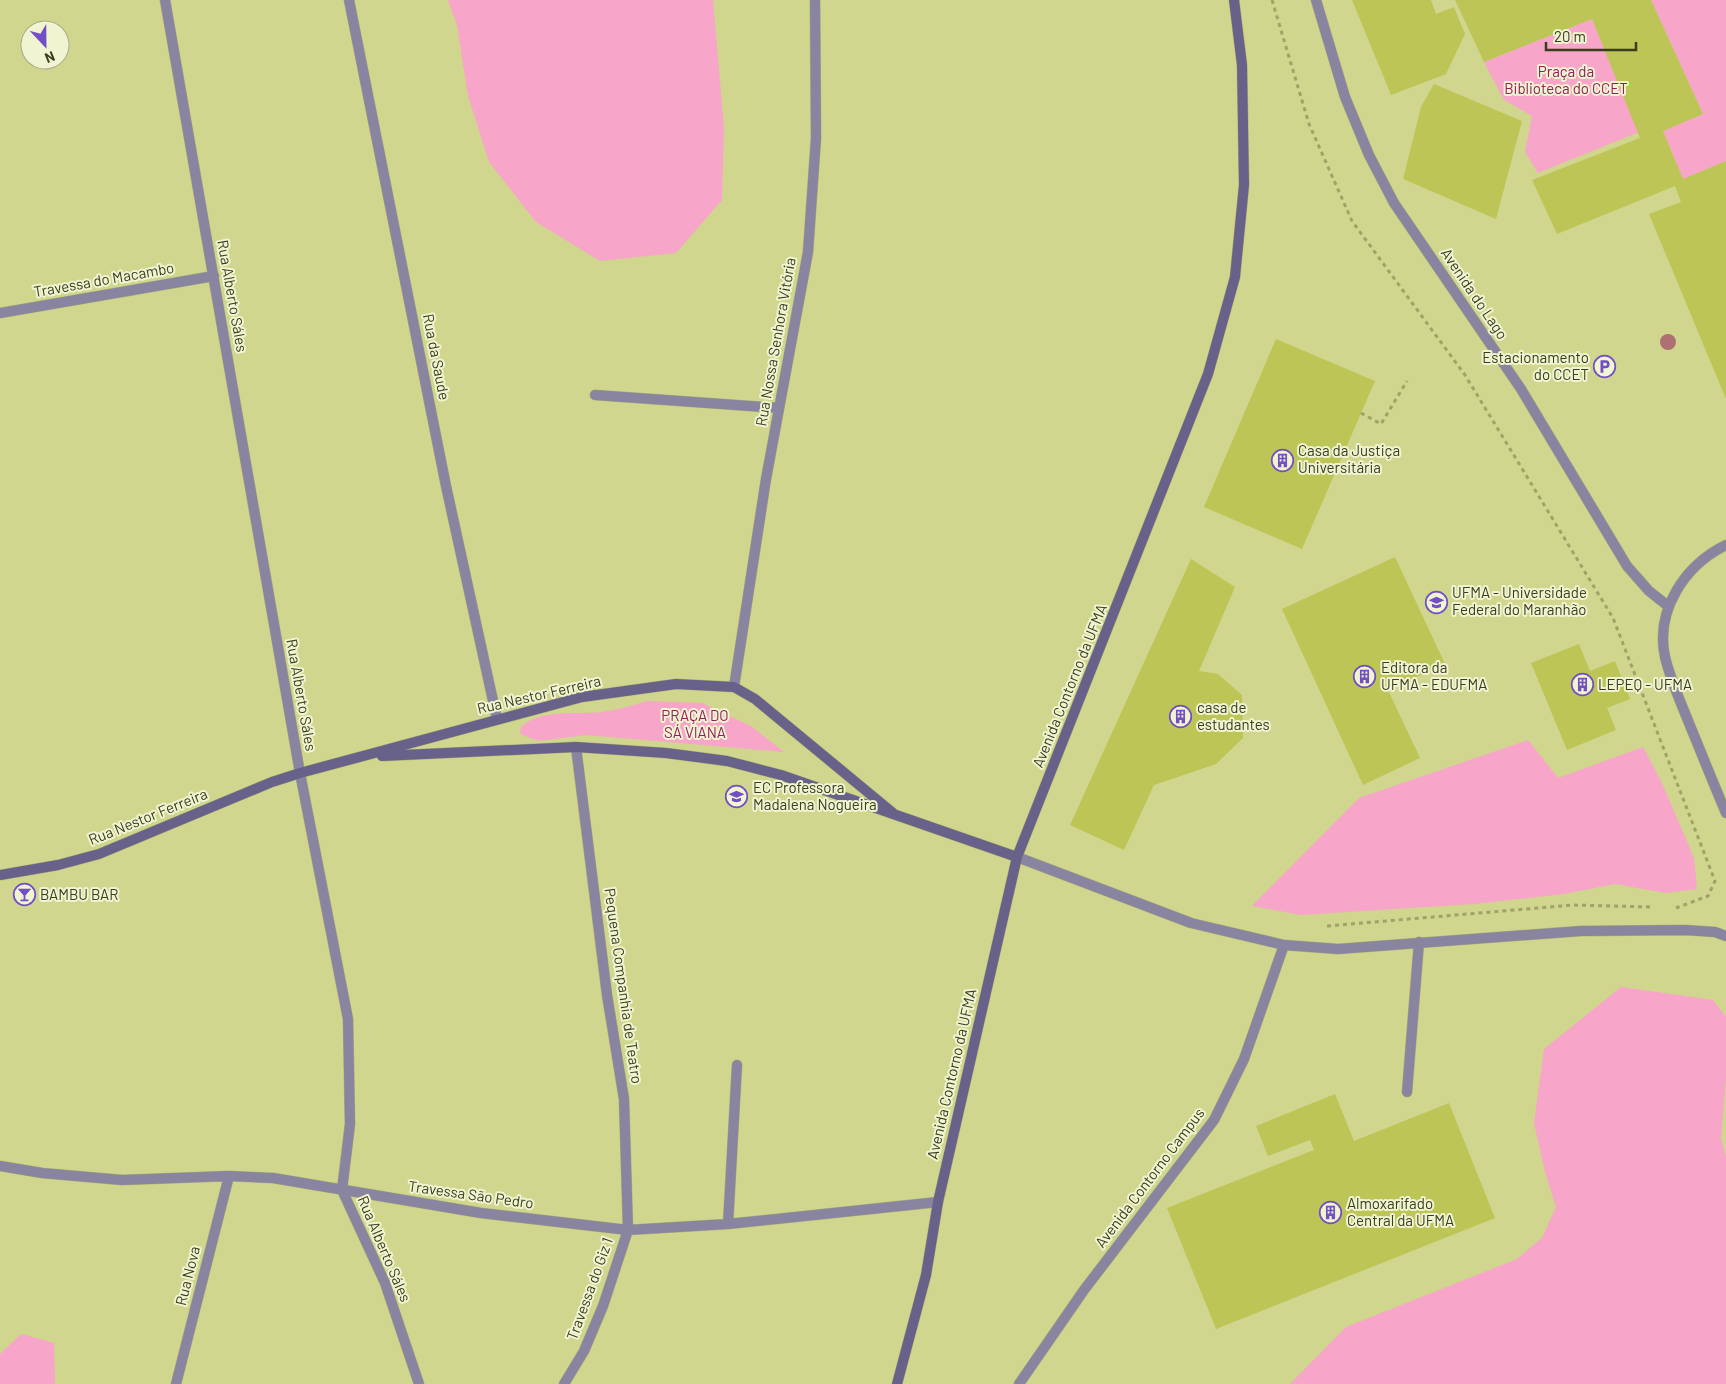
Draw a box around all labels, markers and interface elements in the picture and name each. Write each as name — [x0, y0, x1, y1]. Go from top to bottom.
north arrow — [20, 20, 70, 70]
scale bar — [1546, 20, 1636, 52]
text: 20 m — [1554, 27, 1586, 45]
text: N — [43, 48, 58, 67]
park label: Praça da Biblioteca do CCET — [1504, 62, 1628, 97]
street label: Rua Alberto Sáles — [214, 238, 252, 353]
street label: Avenida do Lago — [1438, 244, 1512, 342]
street label: Rua Nossa Senhora Vitória — [751, 256, 799, 428]
street label: Travessa do Macambo — [32, 258, 175, 300]
street label: Rua da Saude — [420, 312, 454, 401]
place label: Estacionamento do CCET — [1482, 348, 1589, 383]
parking icon: Estacionamento do CCET — [1593, 355, 1617, 379]
place label: Casa da Justiça Universitária — [1298, 441, 1400, 476]
building icon: Casa da Justiça Universitária — [1270, 448, 1294, 472]
place label: UFMA - Universidade Federal do Maranhão — [1452, 583, 1587, 618]
school or university icon: UFMA - Universidade Federal do Maranhão — [1424, 590, 1448, 614]
street label: Avenida Contorno da UFMA — [1028, 601, 1110, 770]
street label: Rua Alberto Sáles — [283, 637, 321, 752]
place label: Editora da UFMA - EDUFMA — [1381, 658, 1487, 693]
building icon: Editora da UFMA - EDUFMA — [1353, 665, 1377, 689]
street label: Rua Nestor Ferreira — [475, 671, 602, 717]
building icon: LEPEQ - UFMA — [1570, 673, 1594, 697]
place label: LEPEQ - UFMA — [1598, 675, 1692, 693]
place label: casa de estudantes — [1197, 698, 1270, 733]
building icon: casa de estudantes — [1169, 705, 1193, 729]
park label: PRAÇA DO SÁ VIANA — [661, 706, 729, 741]
place label: EC Professora Madalena Nogueira — [753, 778, 877, 813]
street label: Rua Nestor Ferreira — [86, 784, 210, 848]
school or university icon: EC Professora Madalena Nogueira — [725, 785, 749, 809]
bar icon: BAMBU BAR — [12, 883, 36, 907]
place label: BAMBU BAR — [40, 885, 118, 903]
street label: Pequena Companhia de Teatro — [601, 887, 647, 1085]
street label: Avenida Contorno da UFMA — [923, 987, 979, 1161]
street label: Avenida Contorno Campus — [1091, 1104, 1208, 1251]
street label: Travessa São Pedro — [407, 1176, 535, 1212]
street label: Rua Alberto Sáles — [354, 1193, 415, 1304]
place label: Almoxarifado Central da UFMA — [1347, 1194, 1454, 1229]
building icon: Almoxarifado Central da UFMA — [1319, 1201, 1343, 1225]
street label: Travessa do Giz 1 — [562, 1235, 616, 1342]
street label: Rua Nova — [171, 1244, 203, 1307]

